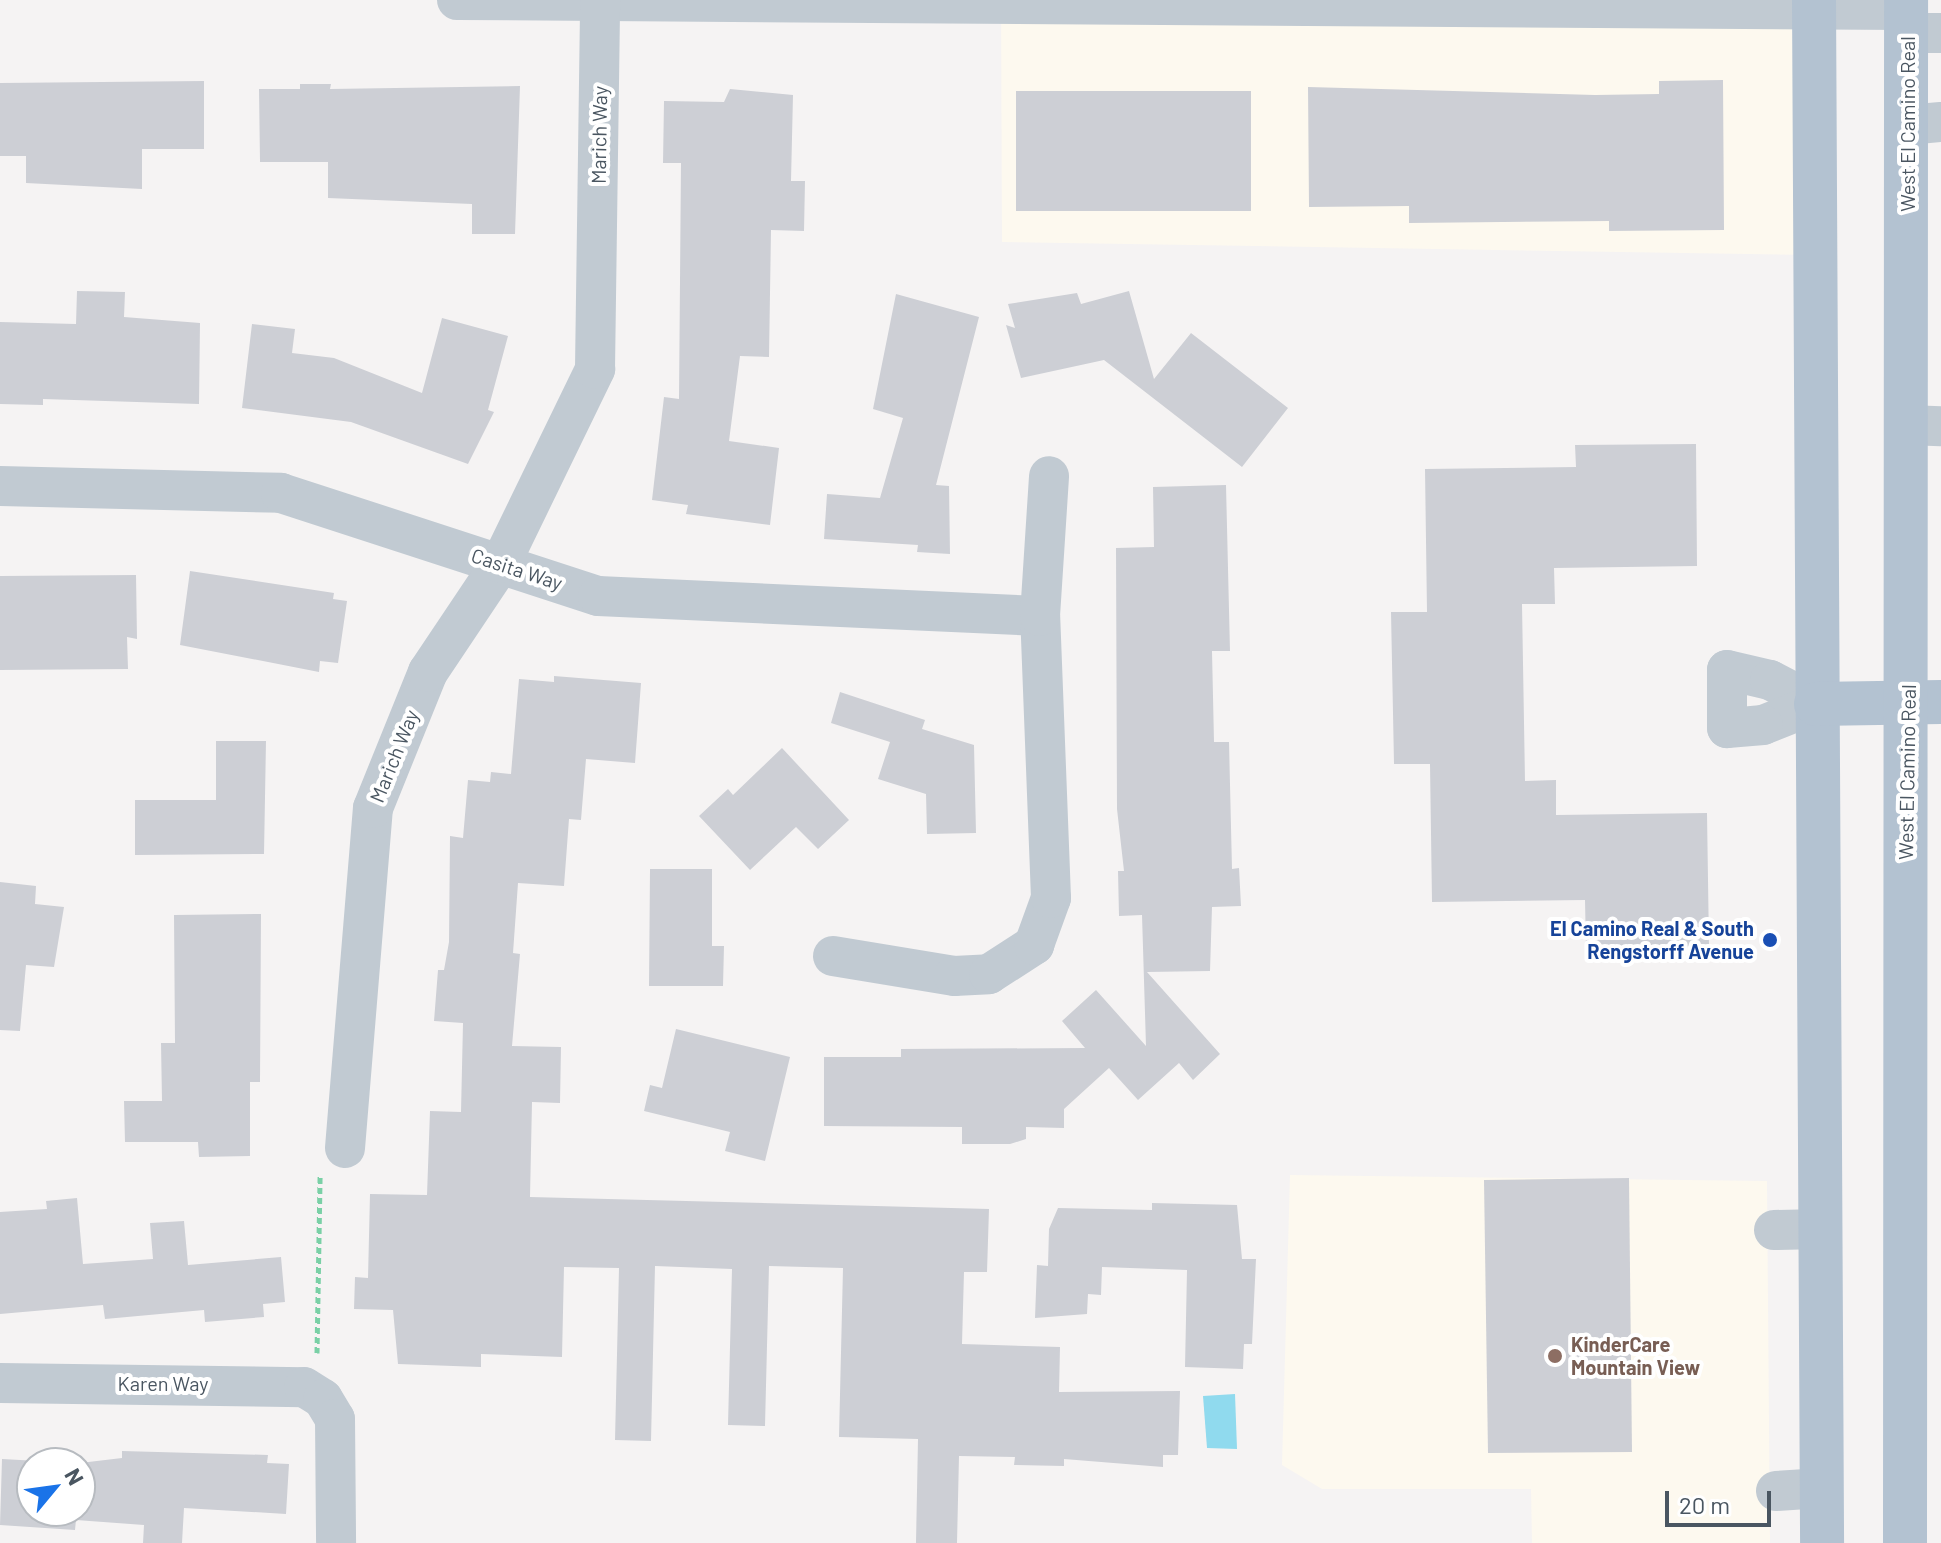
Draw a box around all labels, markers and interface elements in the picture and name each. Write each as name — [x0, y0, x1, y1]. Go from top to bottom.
street label: West El Camino Real — [1895, 36, 1919, 212]
street label: Marich Way — [586, 86, 612, 184]
street label: Casita Way — [468, 543, 566, 595]
street label: West El Camino Real — [1893, 684, 1921, 860]
street label: Marich Way — [365, 706, 423, 806]
place label: El Camino Real & South Rengstorff Avenue — [1550, 916, 1754, 963]
marker: El Camino Real & South Rengstorff Avenue — [1761, 931, 1779, 949]
place label: KinderCare Mountain View — [1571, 1332, 1700, 1379]
marker: KinderCare Mountain View — [1546, 1347, 1564, 1365]
street label: Karen Way — [118, 1371, 208, 1395]
north arrow — [16, 1447, 96, 1527]
text: N — [60, 1464, 90, 1489]
scale bar — [1669, 1475, 1775, 1525]
text: 20 m — [1679, 1490, 1730, 1519]

